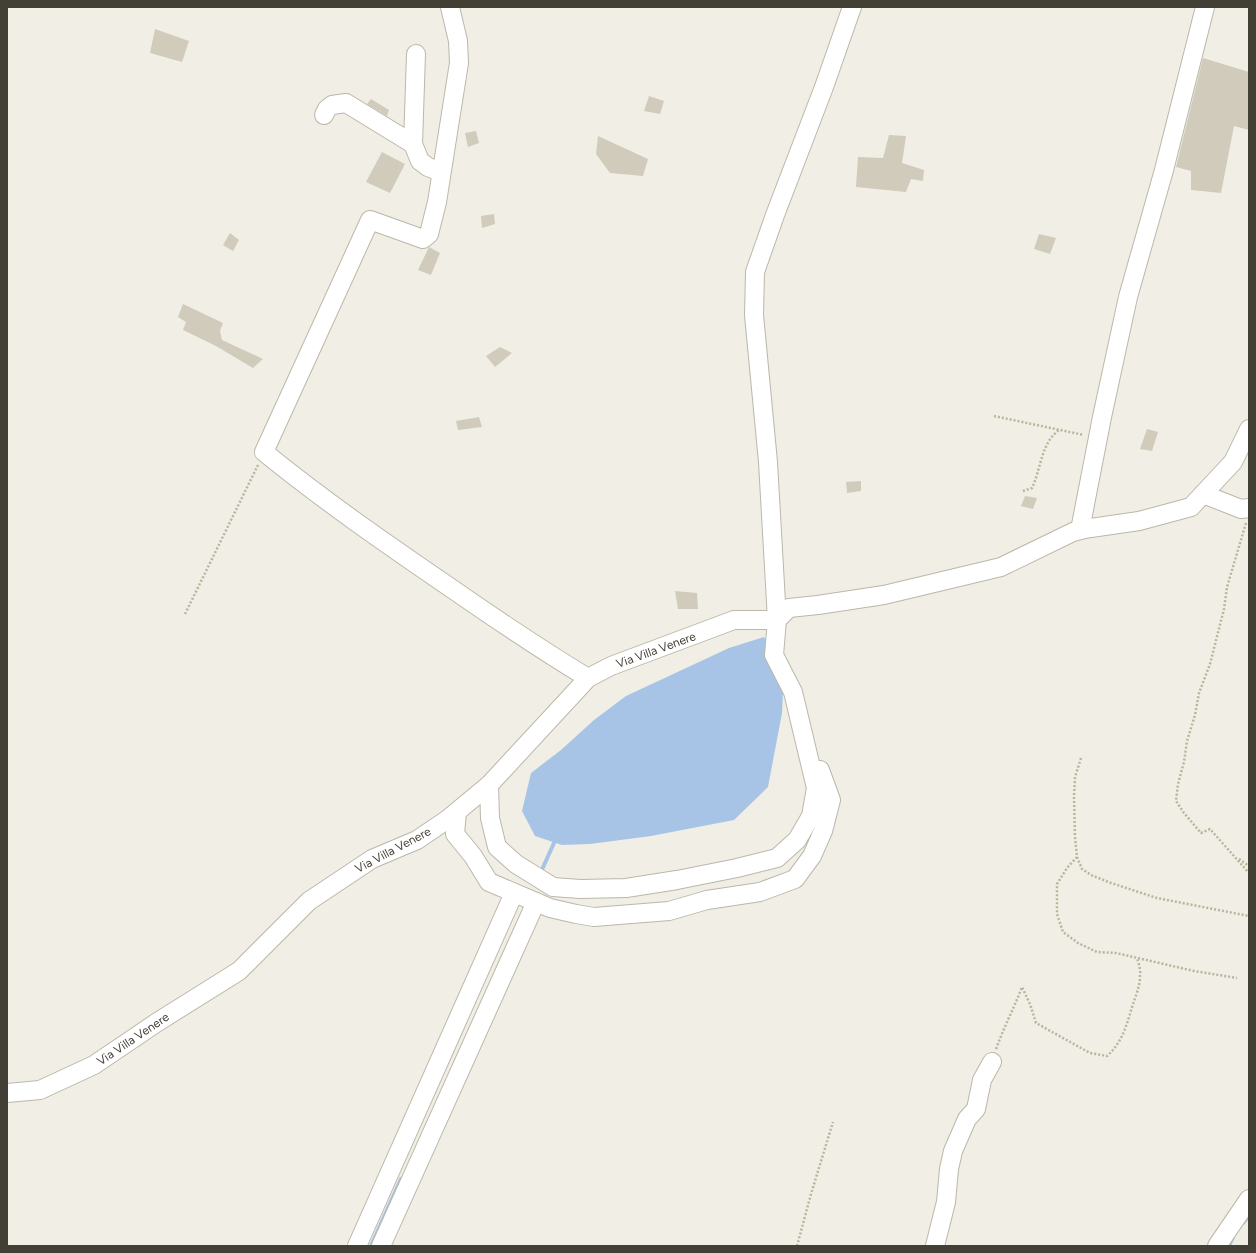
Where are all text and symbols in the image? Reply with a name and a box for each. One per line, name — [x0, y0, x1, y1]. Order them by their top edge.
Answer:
street label: Via Villa Venere — [614, 629, 698, 671]
street label: Via Villa Venere — [353, 824, 434, 876]
street label: Via Villa Venere — [94, 1009, 172, 1068]

